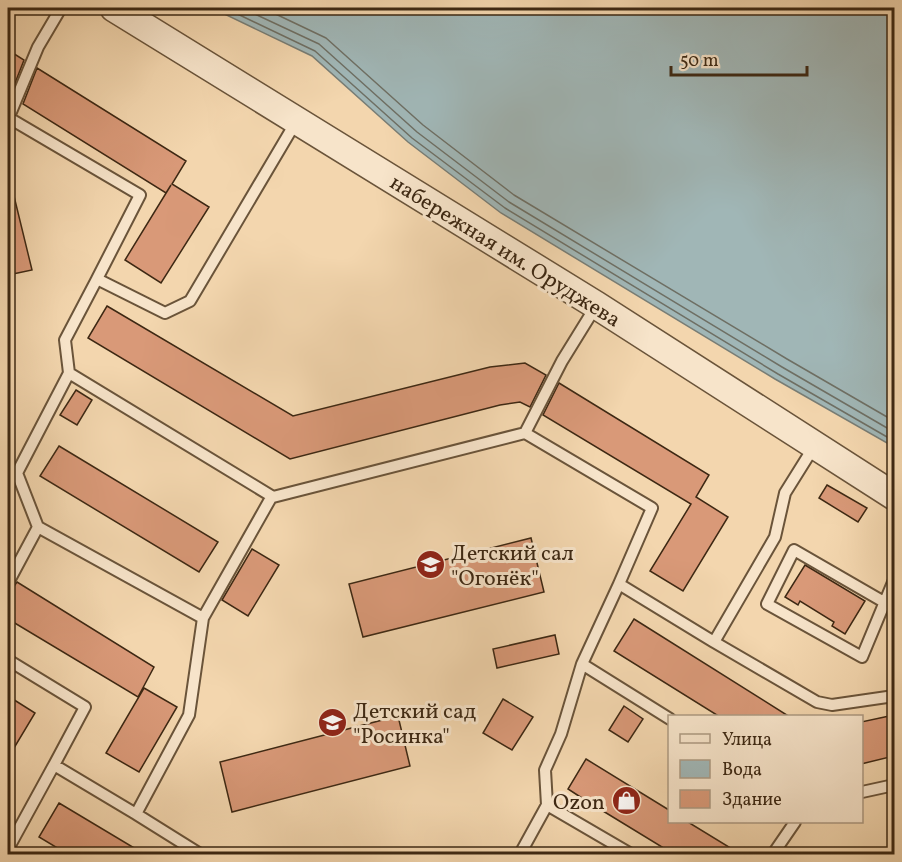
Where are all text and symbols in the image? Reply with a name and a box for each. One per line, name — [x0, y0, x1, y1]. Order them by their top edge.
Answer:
scale bar — [671, 39, 808, 77]
text: 50 m — [680, 49, 719, 74]
street label: набережная им. Оруджева — [383, 168, 626, 336]
place label: Детский сал "Огонёк" — [451, 539, 574, 595]
school or university icon: Детский сал "Огонёк" — [414, 549, 446, 581]
place label: Детский сад "Росинка" — [353, 697, 477, 753]
school or university icon: Детский сад "Росинка" — [316, 707, 348, 739]
legend — [668, 715, 863, 823]
text: Улица — [722, 728, 772, 753]
text: Вода — [722, 758, 762, 783]
shop icon: Ozon — [610, 785, 642, 817]
place label: Ozon — [553, 788, 605, 819]
text: Здание — [722, 788, 782, 813]

